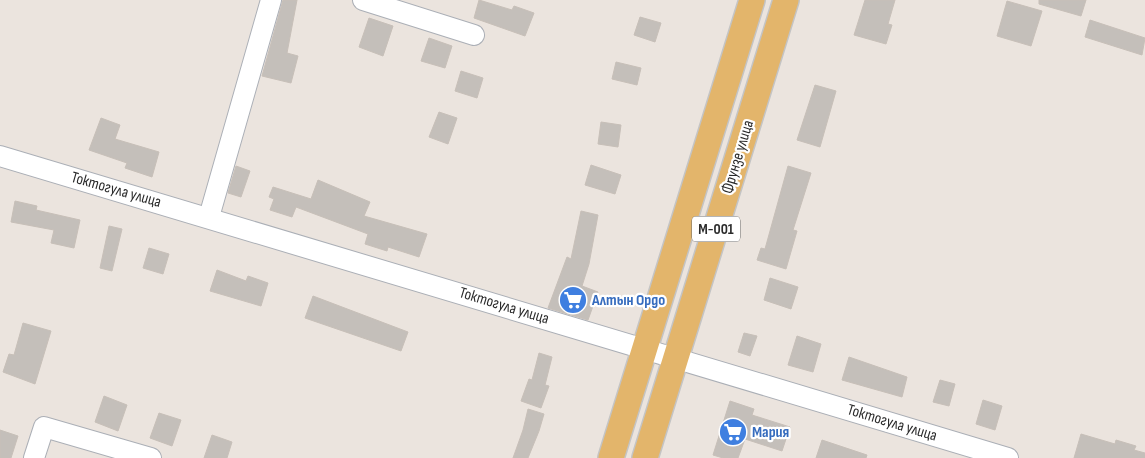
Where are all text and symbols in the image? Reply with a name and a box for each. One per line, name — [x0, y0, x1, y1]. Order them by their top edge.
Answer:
street label: Фрунзе улица — [718, 118, 758, 196]
street label: Токтогула улица — [69, 168, 163, 212]
road number: M-001 — [692, 216, 740, 242]
street label: Токтогула улица — [457, 283, 551, 329]
supermarket icon: Алтын Ордо — [558, 285, 588, 315]
place label: Алтын Ордо — [591, 291, 665, 310]
street label: Токтогула улица — [845, 400, 939, 446]
supermarket icon: Мария — [718, 417, 748, 447]
place label: Мария — [752, 423, 789, 442]

